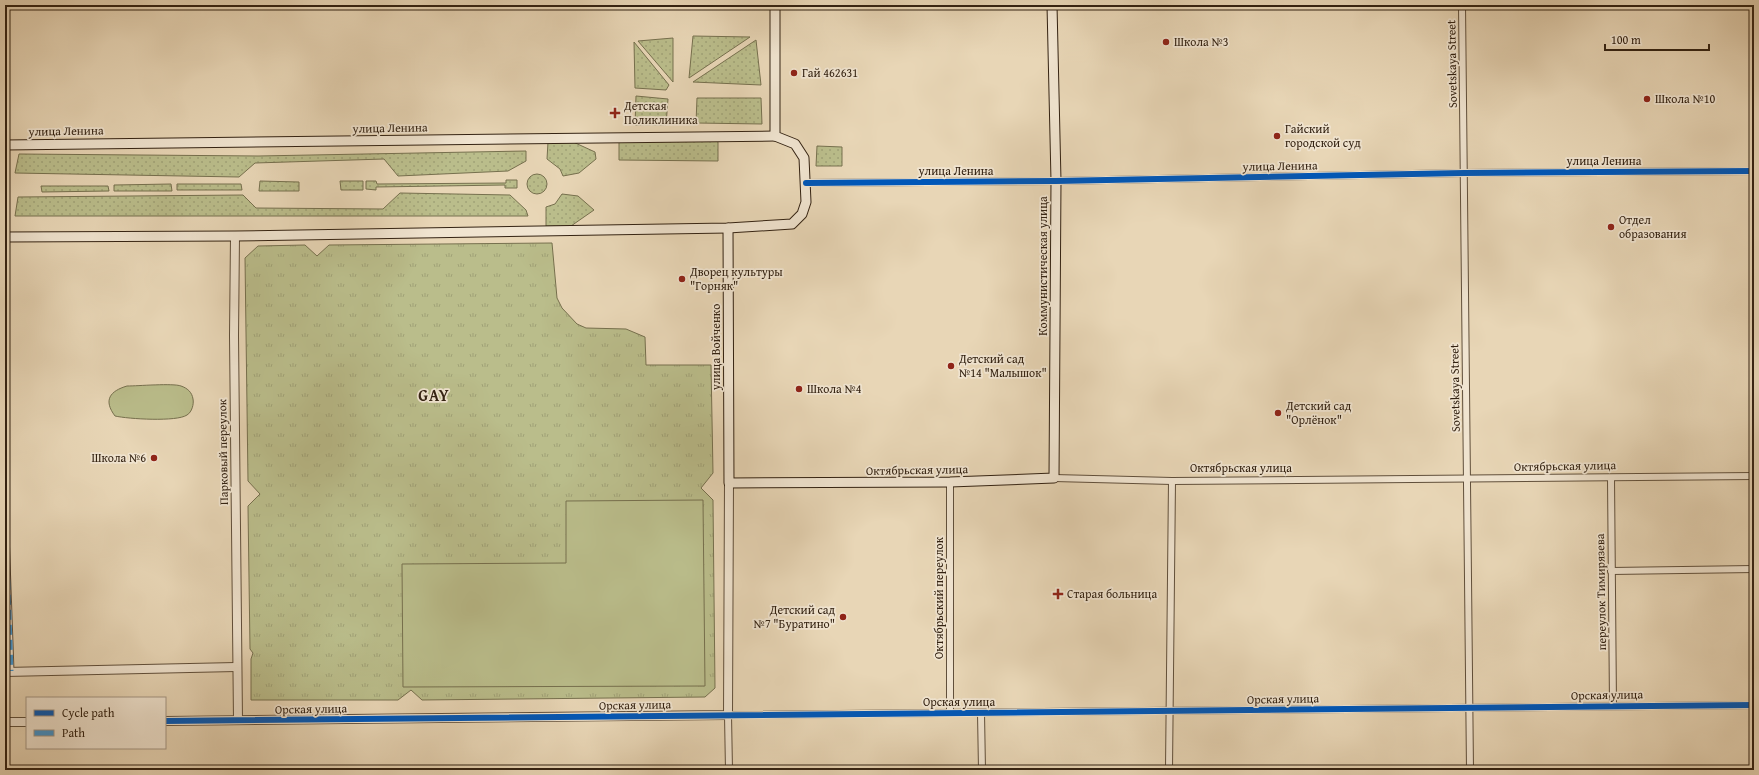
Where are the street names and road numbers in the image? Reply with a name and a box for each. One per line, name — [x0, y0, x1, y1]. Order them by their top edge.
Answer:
street label: Sovetskaya Street — [1442, 19, 1461, 108]
street label: улица Ленина — [351, 118, 428, 137]
street label: улица Ленина — [27, 121, 104, 140]
street label: улица Ленина — [1565, 152, 1642, 169]
street label: улица Ленина — [1241, 156, 1318, 175]
street label: улица Ленина — [917, 162, 994, 179]
street label: Коммунистическая улица — [1034, 196, 1051, 336]
street label: улица Войченко — [707, 304, 724, 391]
street label: Sovetskaya Street — [1445, 343, 1464, 432]
street label: Парковый переулок — [213, 398, 232, 505]
street label: Октябрьская улица — [1514, 456, 1616, 475]
street label: Октябрьская улица — [1190, 459, 1292, 476]
street label: Октябрьская улица — [866, 460, 968, 479]
street label: переулок Тимирязева — [1591, 533, 1610, 651]
street label: Октябрьский переулок — [930, 536, 947, 659]
street label: Орская улица — [1571, 685, 1644, 704]
street label: Орская улица — [1247, 689, 1320, 708]
street label: Орская улица — [923, 693, 995, 710]
street label: Орская улица — [599, 695, 672, 714]
street label: Орская улица — [275, 699, 348, 718]

